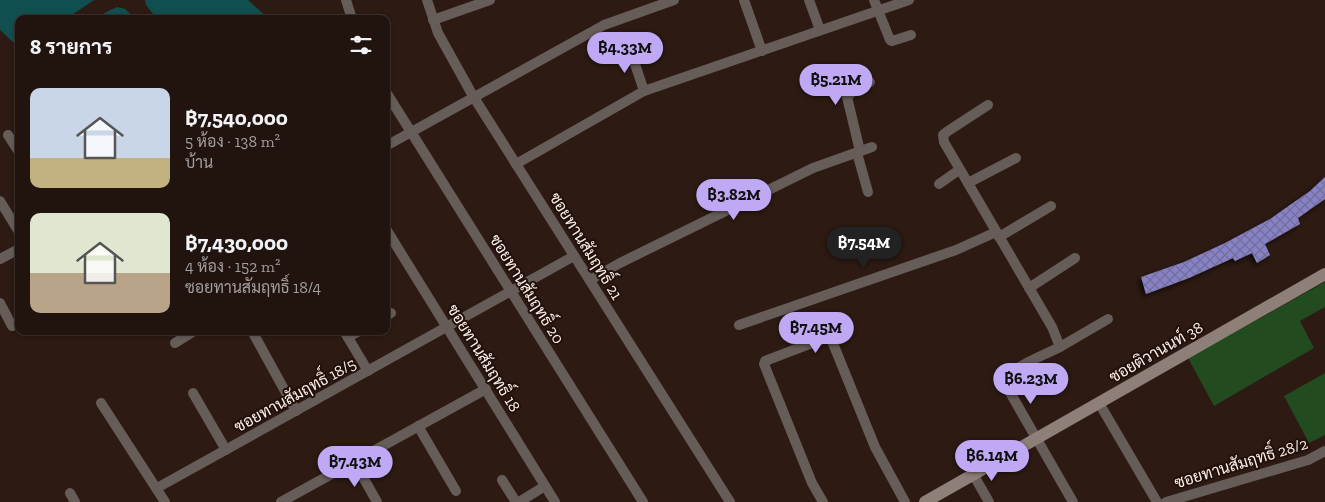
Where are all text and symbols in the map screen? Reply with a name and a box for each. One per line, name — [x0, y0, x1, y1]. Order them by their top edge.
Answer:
icon: filters — [347, 31, 375, 59]
pin: ฿4.33M — [584, 32, 666, 74]
text: 8 รายการ — [30, 34, 112, 59]
text: ฿4.33M — [598, 38, 652, 57]
pin: ฿5.21M — [795, 64, 877, 106]
text: ฿5.21M — [810, 70, 862, 89]
text: ฿7,540,000 — [185, 105, 288, 130]
icon: home — [70, 108, 130, 168]
text: 5 ห้อง · 138 m² — [185, 132, 280, 151]
text: บ้าน — [185, 153, 213, 172]
pin: ฿3.82M — [693, 178, 775, 221]
text: ฿3.82M — [707, 185, 761, 204]
street label: ซอยทานสัมฤทธิ์ 21 — [545, 186, 631, 303]
pin: ฿7.54M — [823, 226, 905, 269]
street label: ซอยทานสัมฤทธิ์ 20 — [486, 228, 573, 347]
text: ฿7,430,000 — [185, 230, 288, 255]
icon: home — [70, 233, 130, 293]
text: ฿7.54M — [838, 233, 890, 252]
text: 4 ห้อง · 152 m² — [185, 257, 280, 276]
text: ซอยทานสัมฤทธิ์ 18/4 — [185, 278, 321, 297]
street label: ซอยทานสัมฤทธิ์ 18 — [443, 298, 529, 415]
pin: ฿7.45M — [775, 312, 857, 354]
street label: ซอยติวานนท์ 38 — [1104, 315, 1206, 386]
text: ฿7.45M — [790, 318, 842, 337]
street label: ซอยทานสัมฤทธิ์ 18/5 — [228, 349, 359, 436]
pin: ฿6.23M — [990, 362, 1072, 405]
text: ฿6.23M — [1004, 369, 1058, 388]
street label: ซอยทานสัมฤทธิ์ 28/2 — [1170, 429, 1310, 492]
pin: ฿6.14M — [951, 440, 1033, 482]
pin: ฿7.43M — [314, 446, 396, 488]
text: ฿6.14M — [966, 446, 1018, 465]
text: ฿7.43M — [329, 452, 381, 471]

